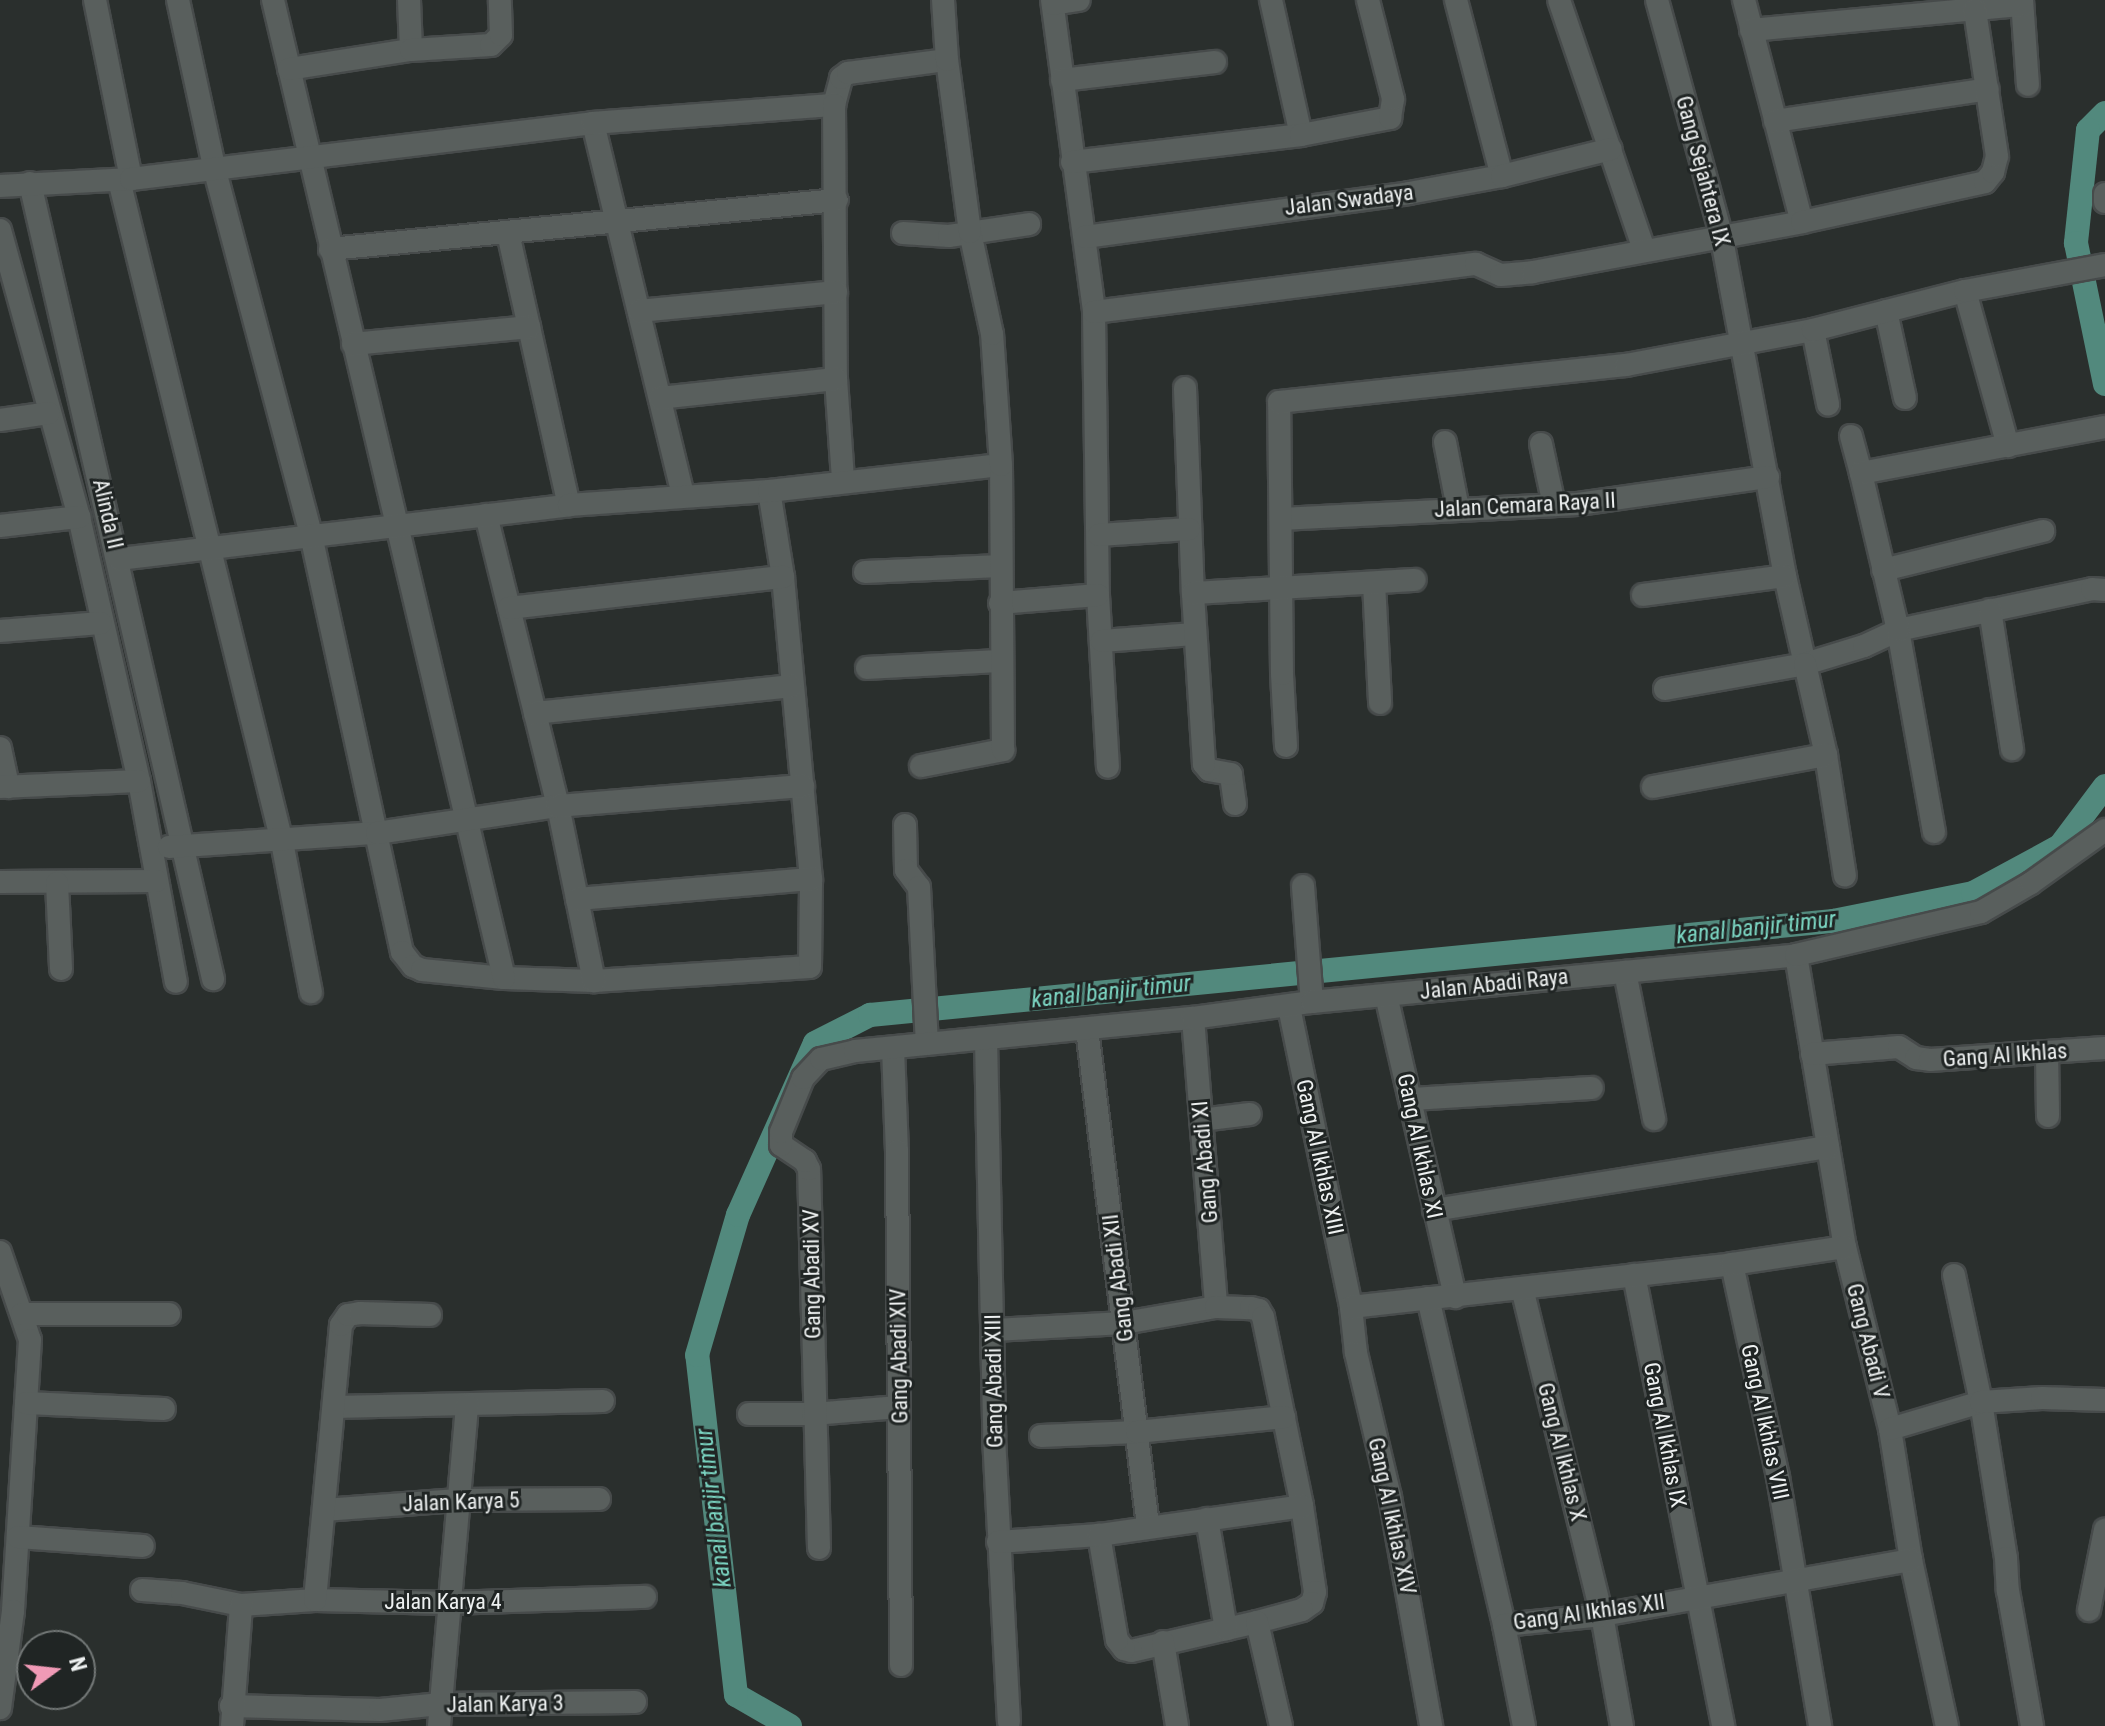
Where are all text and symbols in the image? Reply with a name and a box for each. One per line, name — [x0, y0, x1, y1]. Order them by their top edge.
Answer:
street label: Gang Sejahtera IX — [1670, 93, 1736, 249]
street label: Jalan Swadaya — [1283, 179, 1415, 221]
street label: Alinda II — [87, 476, 129, 552]
street label: Jalan Cemara Raya II — [1434, 487, 1616, 523]
water label: kanal banjir timur — [1675, 905, 1837, 951]
street label: Jalan Abadi Raya — [1418, 963, 1570, 1005]
water label: kanal banjir timur — [1030, 969, 1192, 1015]
street label: Gang Al Ikhlas — [1942, 1037, 2068, 1073]
street label: Gang Al Ikhlas XI — [1392, 1071, 1448, 1221]
street label: Gang Al Ikhlas XIII — [1291, 1077, 1349, 1237]
street label: Gang Abadi XI — [1186, 1100, 1224, 1224]
street label: Gang Abadi XV — [798, 1209, 826, 1339]
street label: Gang Abadi XII — [1097, 1213, 1139, 1343]
street label: Gang Abadi V — [1841, 1281, 1895, 1401]
street label: Gang Abadi XIV — [885, 1288, 913, 1424]
street label: Gang Abadi XIII — [980, 1314, 1008, 1448]
street label: Gang Al Ikhlas VIII — [1736, 1342, 1794, 1502]
street label: Gang Al Ikhlas IX — [1638, 1360, 1692, 1510]
street label: Gang Al Ikhlas X — [1532, 1380, 1592, 1524]
water label: kanal banjir timur — [690, 1427, 738, 1589]
street label: Gang Al Ikhlas XIV — [1363, 1435, 1421, 1597]
street label: Jalan Karya 5 — [402, 1487, 520, 1517]
street label: Gang Al Ikhlas XII — [1512, 1588, 1666, 1636]
street label: Jalan Karya 4 — [384, 1589, 502, 1615]
north arrow — [16, 1630, 96, 1710]
text: N — [64, 1654, 92, 1674]
street label: Jalan Karya 3 — [446, 1690, 564, 1718]

